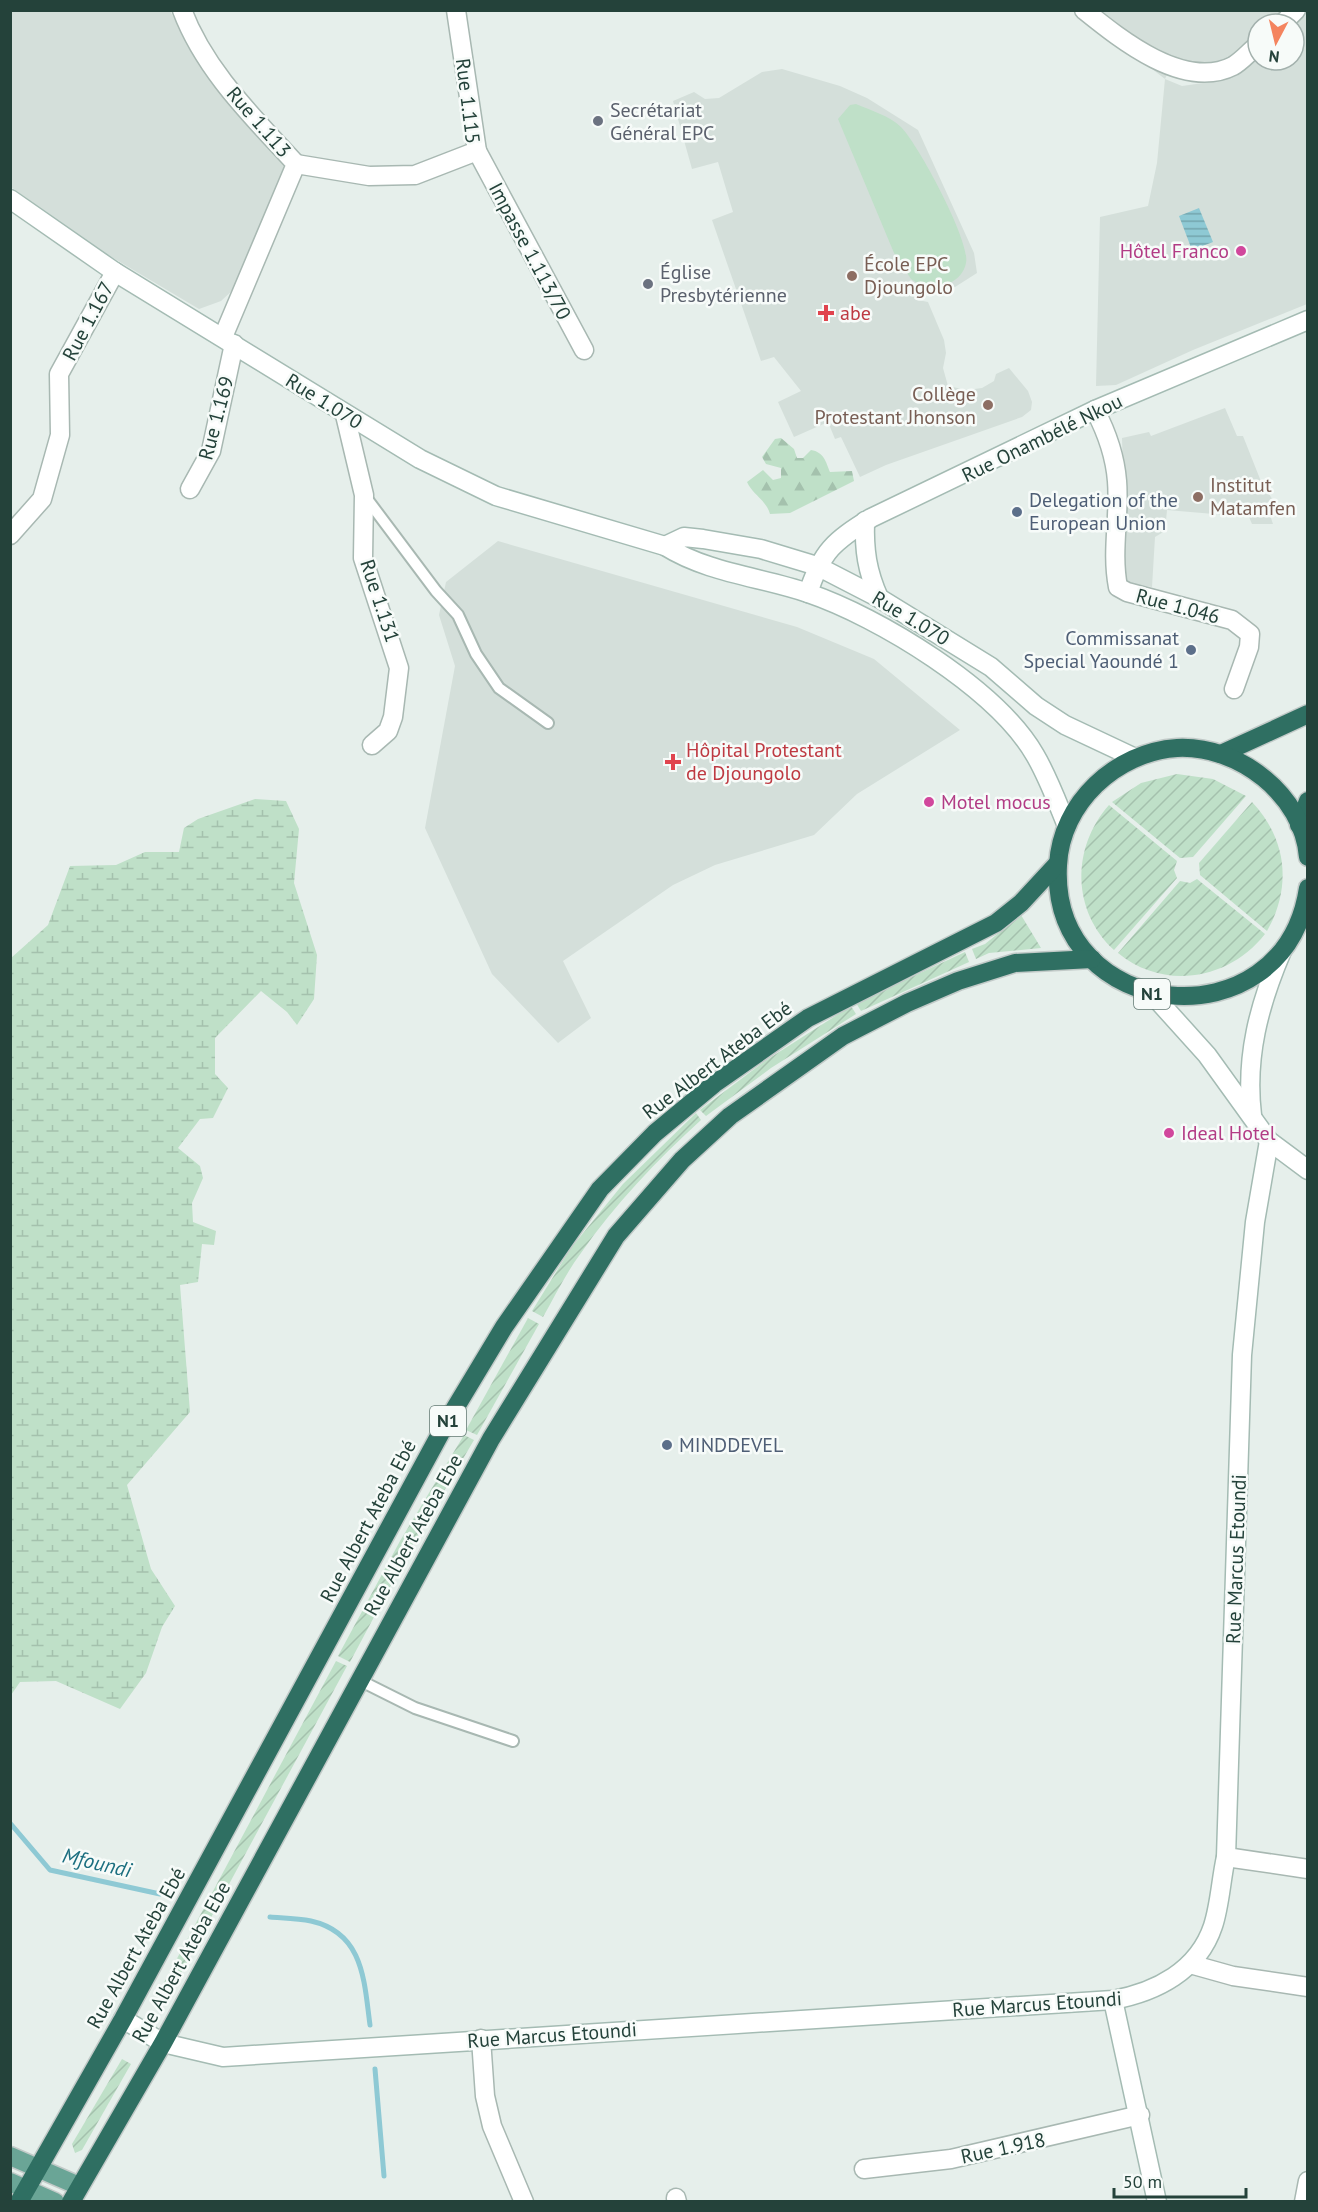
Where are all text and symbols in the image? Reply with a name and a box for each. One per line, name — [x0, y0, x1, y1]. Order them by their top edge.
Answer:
north arrow — [1246, 12, 1306, 72]
text: N — [1268, 46, 1281, 67]
street label: Rue 1.115 — [450, 57, 486, 145]
street label: Rue 1.113 — [221, 81, 297, 163]
place label: Secrétariat Général EPC — [610, 97, 714, 146]
marker: Secrétariat Général EPC — [591, 114, 605, 128]
street label: Impasse 1.113/70 — [483, 178, 577, 324]
place label: Hôtel Franco — [1120, 238, 1229, 264]
marker: Hôtel Franco — [1234, 244, 1248, 258]
place label: École EPC Djoungolo — [864, 251, 953, 300]
place label: Église Presbytérienne — [660, 259, 787, 308]
marker: École EPC Djoungolo — [845, 269, 859, 283]
street label: Rue 1.167 — [56, 277, 120, 365]
marker: Église Presbytérienne — [641, 277, 655, 291]
place label: abe — [840, 300, 871, 326]
marker: abe — [817, 304, 835, 322]
street label: Rue 1.070 — [281, 367, 367, 435]
street label: Rue 1.169 — [192, 373, 240, 463]
place label: Collège Protestant Jhonson — [815, 381, 976, 430]
street label: Rue Onambélé Nkou — [957, 388, 1127, 488]
marker: Collège Protestant Jhonson — [981, 398, 995, 412]
place label: Institut Matamfen — [1210, 472, 1296, 521]
place label: Delegation of the European Union — [1029, 487, 1178, 536]
marker: Institut Matamfen — [1191, 490, 1205, 504]
marker: Delegation of the European Union — [1010, 505, 1024, 519]
street label: Rue 1.131 — [354, 556, 406, 646]
street label: Rue 1.046 — [1133, 582, 1223, 630]
street label: Rue 1.070 — [867, 585, 955, 651]
place label: Commissanat Special Yaoundé 1 — [1024, 625, 1179, 674]
marker: Commissanat Special Yaoundé 1 — [1184, 643, 1198, 657]
place label: Hôpital Protestant de Djoungolo — [686, 737, 842, 786]
marker: Hôpital Protestant de Djoungolo — [664, 753, 682, 771]
place label: Motel mocus — [941, 789, 1051, 815]
marker: Motel mocus — [922, 795, 936, 809]
road number: N1 — [1134, 979, 1170, 1009]
street label: Rue Albert Ateba Ebé — [637, 995, 797, 1125]
place label: Ideal Hotel — [1181, 1120, 1276, 1146]
marker: Ideal Hotel — [1162, 1126, 1176, 1140]
road number: N1 — [430, 1406, 466, 1436]
place label: MINDDEVEL — [679, 1432, 783, 1458]
street label: Rue Albert Ateba Ebé — [314, 1435, 422, 1607]
marker: MINDDEVEL — [660, 1438, 674, 1452]
street label: Rue Albert Ateba Ebe — [358, 1450, 468, 1620]
street label: Rue Marcus Etoundi — [1220, 1474, 1252, 1644]
water label: Mfoundi — [60, 1841, 135, 1884]
street label: Rue Albert Ateba Ebé — [81, 1863, 191, 2033]
street label: Rue Albert Ateba Ebe — [126, 1877, 236, 2047]
street label: Rue Marcus Etoundi — [951, 1985, 1123, 2023]
street label: Rue Marcus Etoundi — [466, 2016, 638, 2054]
street label: Rue 1.918 — [958, 2126, 1048, 2170]
scale bar — [1114, 2161, 1246, 2199]
text: 50 m — [1123, 2170, 1162, 2193]

